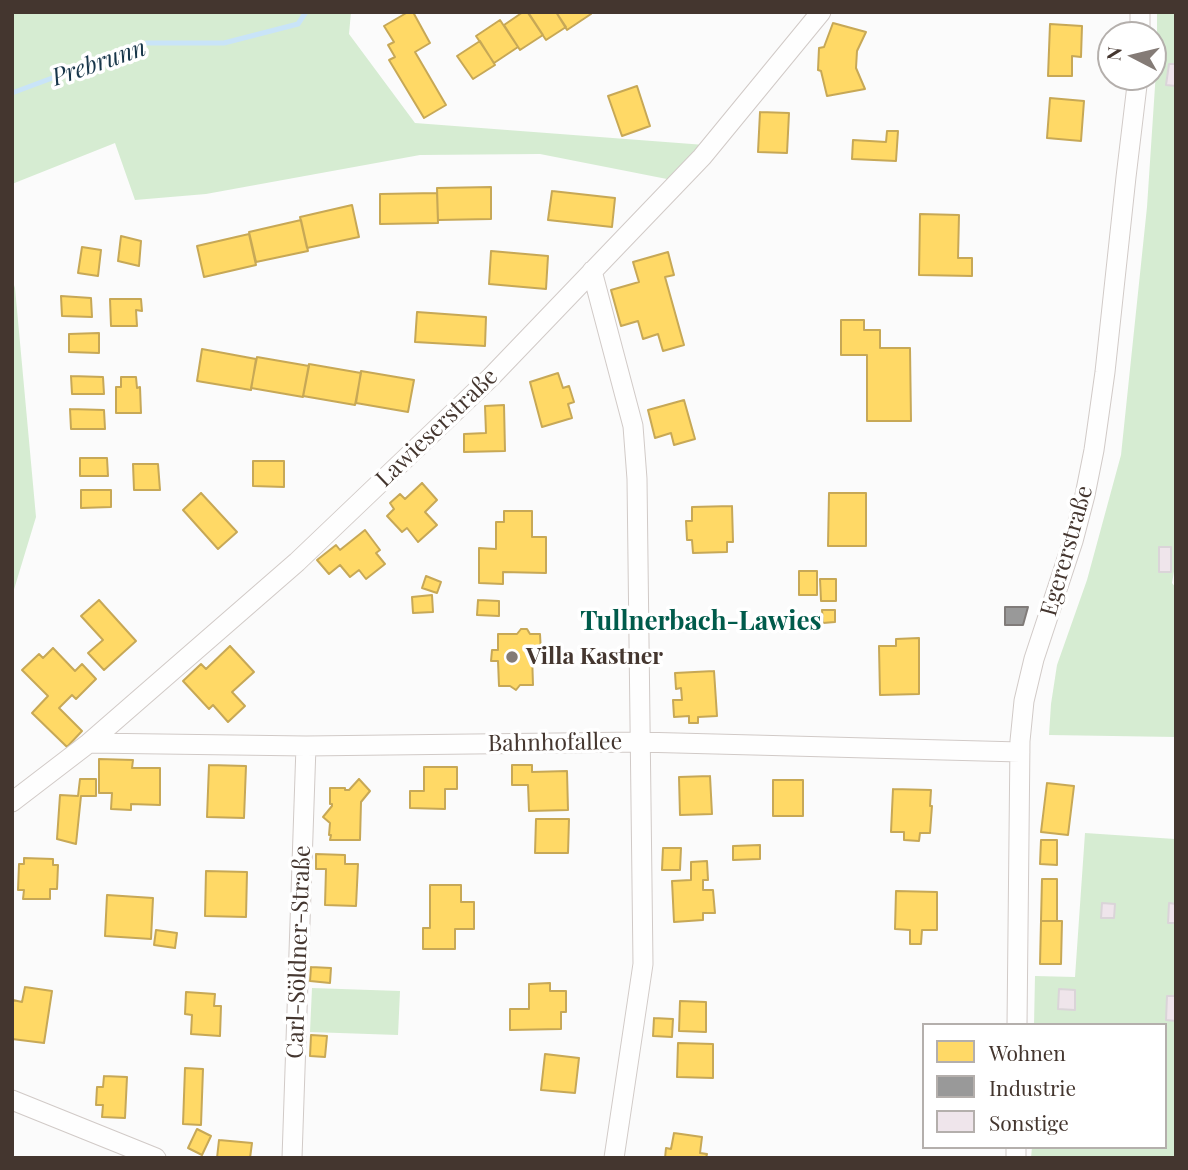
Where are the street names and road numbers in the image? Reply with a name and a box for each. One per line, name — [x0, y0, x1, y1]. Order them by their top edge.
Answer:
street label: Lawieserstraße — [370, 363, 504, 493]
street label: Egererstraße — [1035, 483, 1099, 619]
street label: Bahnhofallee — [488, 728, 622, 758]
street label: Carl-Söldner-Straße — [281, 845, 317, 1059]

